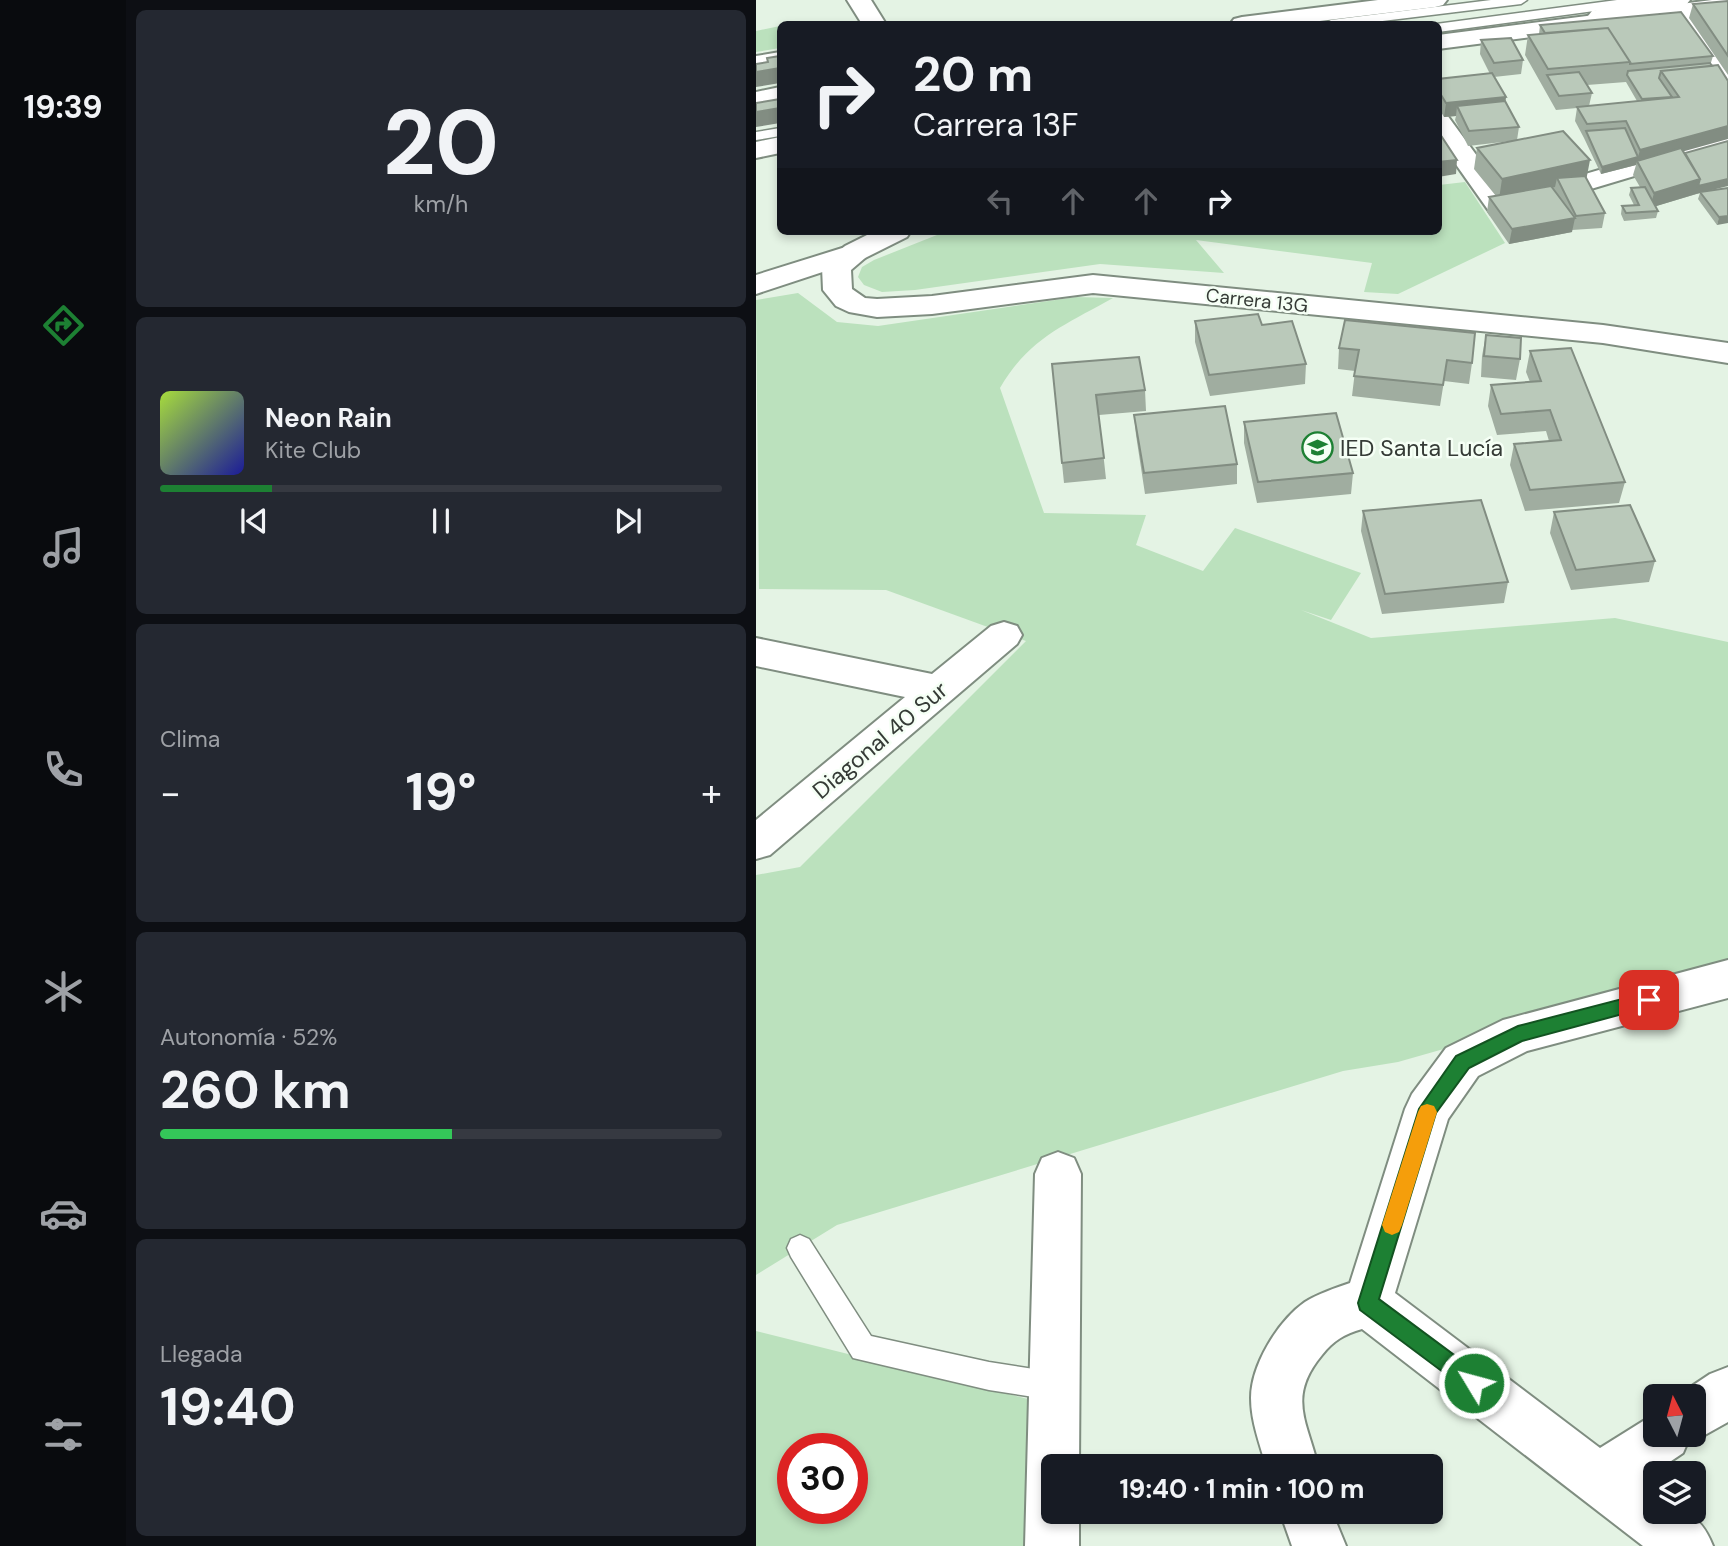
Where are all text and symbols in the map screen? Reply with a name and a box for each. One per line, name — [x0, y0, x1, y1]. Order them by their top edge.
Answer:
text: 20 m — [913, 42, 1033, 106]
icon: right — [798, 49, 889, 140]
text: 20 — [383, 84, 499, 202]
text: 19:39 — [24, 86, 102, 128]
text: Carrera 13F — [913, 104, 1078, 146]
icon: left — [981, 182, 1019, 220]
icon: ahead — [1054, 182, 1092, 220]
icon: ahead — [1127, 182, 1165, 220]
icon: right — [1200, 182, 1238, 220]
text: km/h — [414, 189, 468, 219]
street label: Carrera 13G — [1205, 283, 1309, 318]
icon: directions — [39, 301, 88, 350]
text: Neon Rain — [265, 401, 392, 435]
school or university icon: IED Santa Lucía — [1300, 431, 1334, 465]
place label: IED Santa Lucía — [1340, 433, 1503, 463]
text: Kite Club — [265, 435, 361, 465]
icon: previous — [235, 502, 273, 540]
icon: pause — [422, 502, 460, 540]
icon: next — [609, 502, 647, 540]
icon: music — [39, 523, 88, 572]
street label: Diagonal 40 Sur — [806, 675, 954, 805]
text: Clima — [160, 724, 220, 754]
icon: phone — [39, 745, 88, 794]
text: 19° — [406, 758, 476, 826]
text: − — [160, 768, 181, 818]
text: + — [701, 768, 722, 818]
icon: climate — [39, 967, 88, 1016]
pin — [1619, 970, 1679, 1030]
icon: arrive — [1630, 981, 1668, 1019]
text: Autonomía · 52% — [160, 1022, 337, 1052]
text: 260 km — [160, 1056, 351, 1124]
icon: car — [39, 1189, 88, 1238]
text: Llegada — [160, 1339, 243, 1369]
position arrow — [1437, 1346, 1511, 1420]
text: 19:40 — [160, 1373, 296, 1441]
north arrow — [1643, 1384, 1706, 1447]
map controls — [1643, 1384, 1706, 1524]
icon: filters — [39, 1410, 88, 1459]
speed limit sign: 30 — [777, 1433, 868, 1524]
button: layers — [1643, 1461, 1706, 1524]
text: 19:40 · 1 min · 100 m — [1119, 1472, 1365, 1506]

